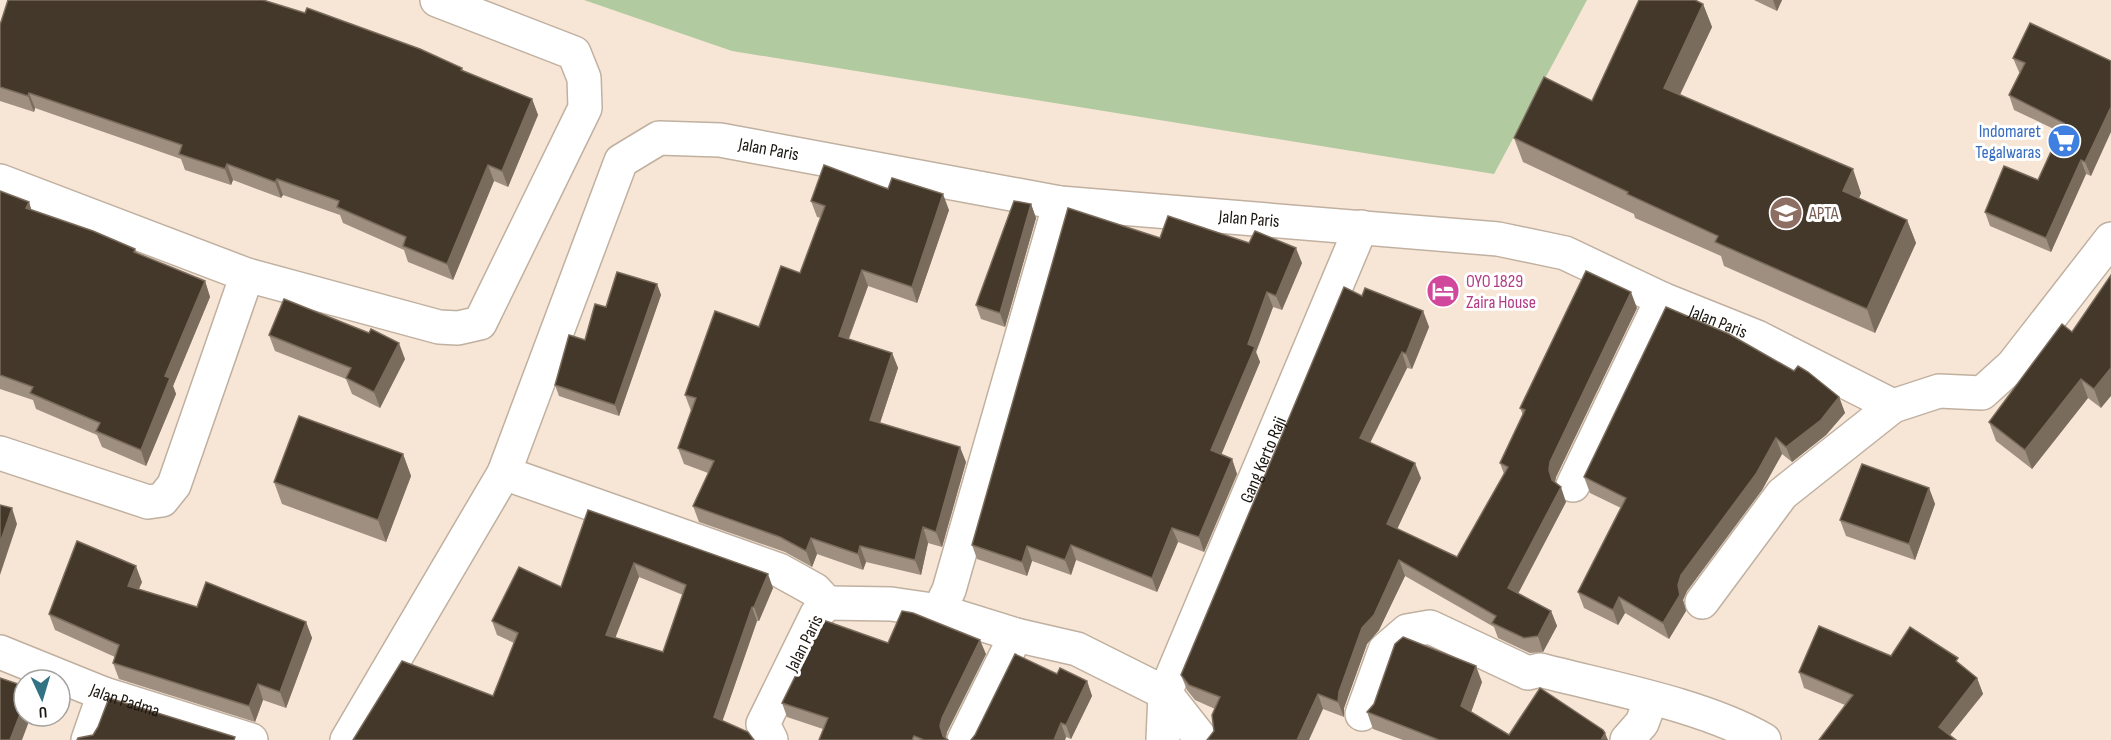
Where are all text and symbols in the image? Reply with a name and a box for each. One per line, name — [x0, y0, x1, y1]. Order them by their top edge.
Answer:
place label: Indomaret Tegalwaras — [1975, 121, 2042, 163]
supermarket icon: Indomaret Tegalwaras — [2046, 123, 2082, 159]
street label: Jalan Paris — [736, 133, 800, 165]
school or university icon: APTA — [1768, 195, 1804, 231]
place label: APTA — [1808, 203, 1839, 224]
street label: Jalan Paris — [1217, 206, 1280, 232]
place label: OYO 1829 Zaira House — [1466, 271, 1536, 313]
hotel icon: OYO 1829 Zaira House — [1425, 273, 1461, 309]
street label: Jalan Paris — [1685, 301, 1750, 343]
street label: Gang Kerto Raji — [1236, 414, 1291, 506]
street label: Jalan Paris — [781, 611, 828, 676]
north arrow — [12, 668, 72, 728]
street label: Jalan Padma — [86, 679, 162, 722]
text: U — [38, 702, 48, 721]

